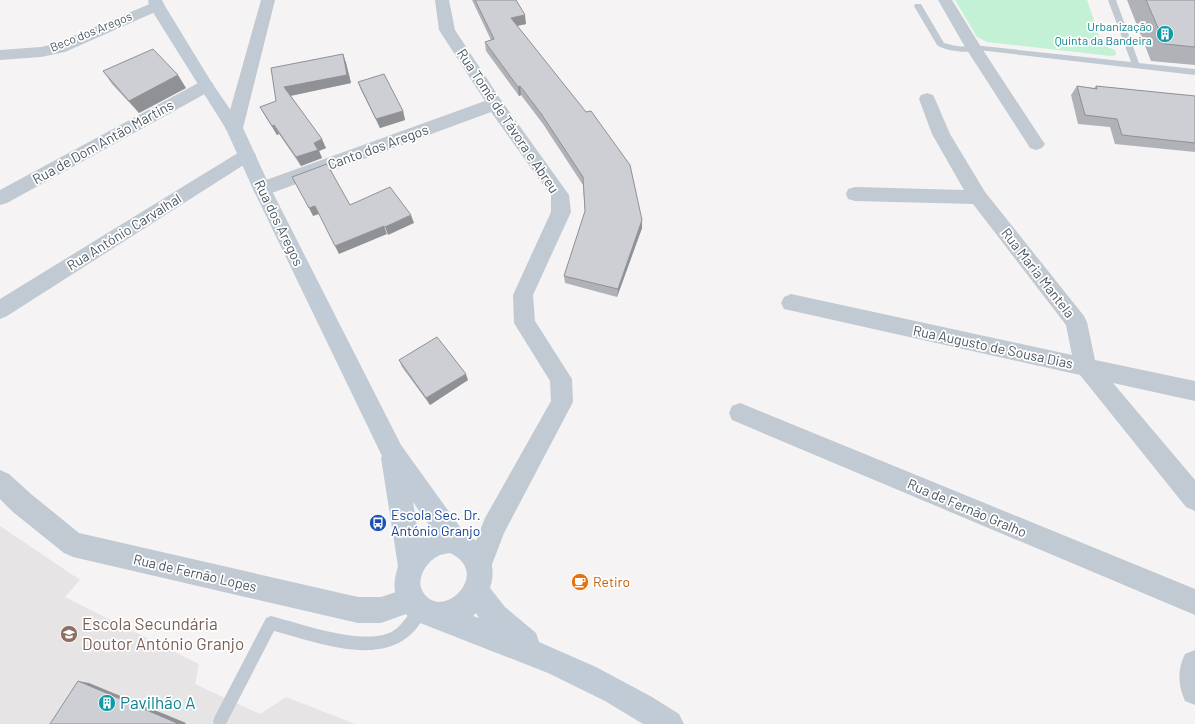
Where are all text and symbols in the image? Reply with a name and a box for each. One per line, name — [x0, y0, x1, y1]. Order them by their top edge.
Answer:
street label: Beco dos Aregos — [48, 8, 134, 54]
place label: Urbanização Quinta da Bandeira — [1055, 19, 1152, 47]
building icon: Urbanização Quinta da Bandeira — [1155, 24, 1175, 44]
street label: Rua Tomé de Távora e Abreu — [454, 45, 563, 196]
street label: Rua de Dom Antão Martins — [29, 96, 176, 187]
street label: Canto dos Aregos — [325, 120, 431, 173]
street label: Rua dos Aregos — [251, 177, 308, 269]
street label: Rua António Carvalhal — [63, 189, 184, 274]
street label: Rua Maria Mantela — [998, 224, 1079, 321]
street label: Rua Augusto de Sousa Dias — [912, 321, 1075, 372]
street label: Rua de Fernão Gralho — [905, 475, 1029, 540]
place label: Escola Sec. Dr. António Granjo — [391, 506, 481, 539]
bus stop icon: Escola Sec. Dr. António Granjo — [368, 513, 388, 533]
street label: Rua de Fernão Lopes — [132, 550, 259, 595]
cafe icon: Retiro — [570, 572, 590, 592]
place label: Retiro — [593, 573, 630, 590]
place label: Escola Secundária Doutor António Granjo — [82, 613, 244, 653]
school or university icon: Escola Secundária Doutor António Granjo — [59, 624, 79, 644]
place label: Pavilhão A — [120, 692, 196, 712]
building icon: Pavilhão A — [97, 693, 117, 713]

